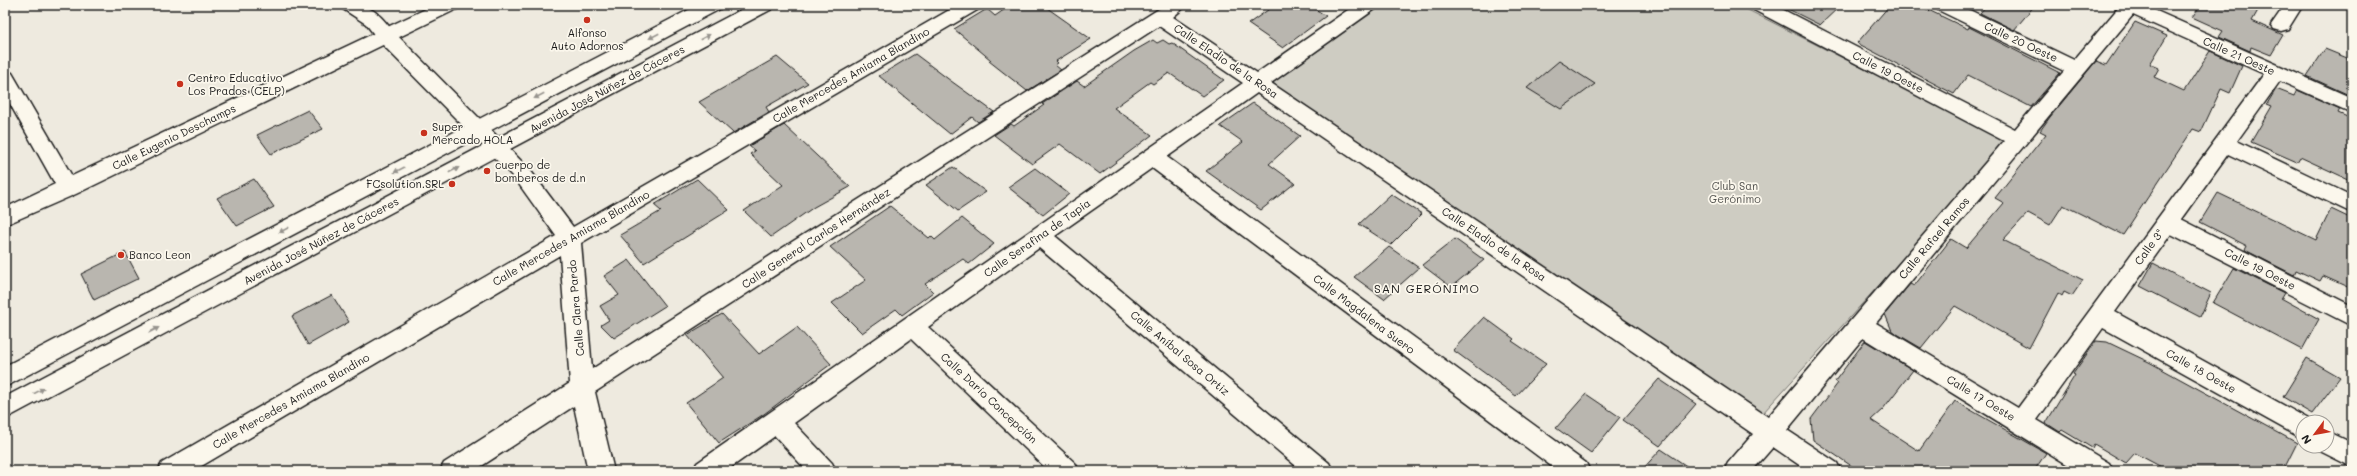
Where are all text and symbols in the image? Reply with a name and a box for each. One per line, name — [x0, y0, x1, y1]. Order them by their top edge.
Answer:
marker: Alfonso Auto Adornos — [582, 15, 592, 25]
street label: Calle 20 Oeste — [1982, 18, 2061, 65]
street label: Calle Eladio de la Rosa — [1171, 20, 1282, 101]
street label: Calle Mercedes Amiama Blandino — [770, 23, 932, 126]
place label: Alfonso Auto Adornos — [550, 25, 624, 53]
one-way arrow — [648, 33, 660, 39]
one-way arrow — [699, 33, 711, 40]
street label: Calle 21 Oeste — [2201, 33, 2278, 78]
street label: Avenida José Núñez de Cáceres — [527, 41, 687, 136]
street label: Calle 19 Oeste — [1850, 47, 1927, 96]
place label: Centro Educativo Los Prados (CELP) — [188, 70, 285, 98]
marker: Centro Educativo Los Prados (CELP) — [175, 79, 185, 89]
one-way arrow — [533, 93, 545, 100]
street label: Calle Eugenio Deschamps — [110, 100, 238, 173]
place label: Super Mercado HOLA — [432, 119, 513, 147]
marker: Super Mercado HOLA — [419, 128, 429, 138]
place label: cuerpo de bomberos de d.n — [495, 157, 586, 185]
marker: cuerpo de bomberos de d.n — [482, 166, 492, 176]
one-way arrow — [393, 167, 405, 173]
one-way arrow — [449, 167, 460, 173]
place label: FCsolution.SRL — [366, 176, 444, 191]
park label: Club San Gerónimo — [1709, 178, 1761, 206]
marker: FCsolution.SRL — [447, 179, 457, 189]
street label: Calle General Carlos Hernández — [738, 184, 893, 291]
street label: Calle Mercedes Amiama Blandino — [490, 186, 652, 289]
street label: Avenida José Núñez de Cáceres — [241, 193, 401, 288]
street label: Calle Rafael Ramos — [1895, 193, 1973, 282]
street label: Calle Serafina de Tapia — [980, 195, 1093, 280]
street label: Calle Eladio de la Rosa — [1439, 203, 1550, 284]
street label: Calle 3ª — [2131, 226, 2167, 268]
one-way arrow — [278, 227, 290, 234]
street label: Calle 19 Oeste — [2222, 244, 2299, 293]
place label: Banco Leon — [129, 247, 191, 262]
marker: Banco Leon — [116, 250, 126, 260]
street label: Calle Clara Pardo — [564, 259, 587, 357]
street label: Calle Magdalena Suero — [1310, 270, 1418, 357]
district label: SAN GERÓNIMO — [1374, 280, 1480, 296]
street label: Calle Aníbal Sosa Ortiz — [1128, 307, 1233, 398]
one-way arrow — [148, 326, 160, 333]
street label: Calle 18 Oeste — [2163, 345, 2239, 396]
street label: Calle Mercedes Amiama Blandino — [210, 349, 372, 452]
street label: Calle Darío Concepción — [938, 349, 1041, 446]
street label: Calle 17 Oeste — [1944, 371, 2019, 424]
one-way arrow — [34, 388, 45, 394]
north arrow — [2295, 414, 2335, 454]
text: N — [2298, 432, 2315, 447]

